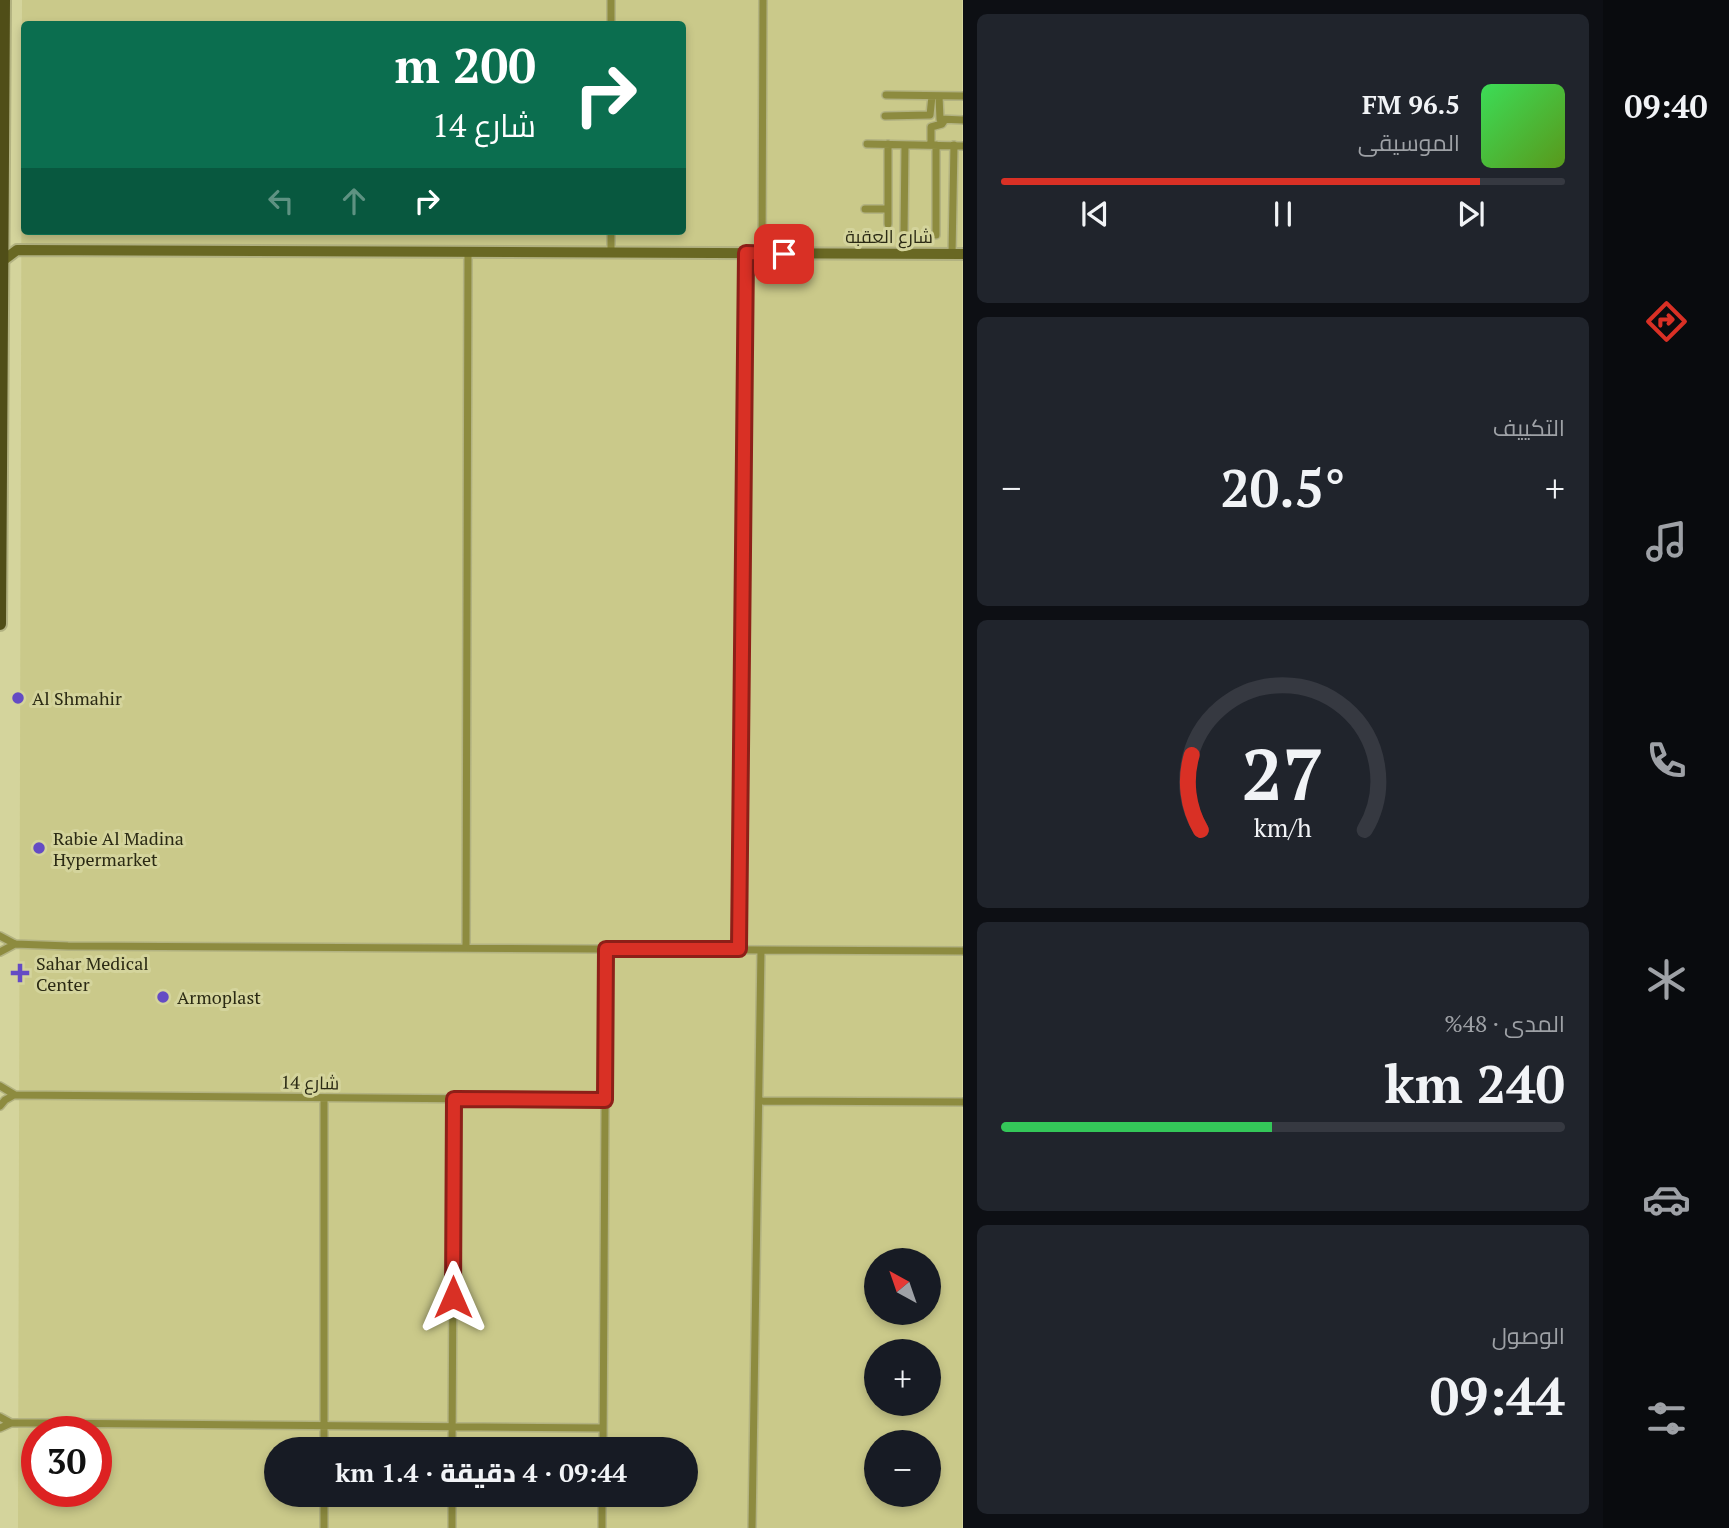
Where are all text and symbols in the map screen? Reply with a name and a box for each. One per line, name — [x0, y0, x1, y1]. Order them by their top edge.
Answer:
text: 200 m — [394, 32, 536, 97]
icon: right — [560, 49, 651, 140]
text: 09:40 — [1624, 85, 1708, 127]
text: 96.5 FM — [1362, 87, 1460, 121]
text: شارع 14 — [432, 104, 536, 146]
text: الموسيقى — [1358, 127, 1460, 158]
icon: left — [262, 182, 300, 220]
icon: ahead — [335, 182, 373, 220]
icon: right — [408, 182, 446, 220]
icon: previous — [1076, 195, 1114, 233]
icon: pause — [1264, 195, 1302, 233]
icon: next — [1452, 195, 1490, 233]
pin — [754, 224, 814, 284]
street label: شارع العقبة — [845, 224, 933, 249]
icon: arrive — [765, 235, 803, 273]
icon: directions — [1642, 297, 1691, 346]
text: التكييف — [1493, 412, 1565, 443]
text: 20.5° — [1220, 453, 1346, 522]
text: − — [1001, 463, 1021, 513]
text: + — [1545, 463, 1565, 513]
icon: music — [1642, 517, 1691, 566]
place label: Al Shmahir — [32, 686, 122, 710]
marker: Al Shmahir — [10, 690, 26, 706]
text: 27 — [1242, 724, 1324, 821]
icon: phone — [1642, 736, 1691, 785]
text: km/h — [1254, 811, 1312, 844]
place label: Rabie Al Madina Hypermarket — [53, 826, 184, 871]
marker: Rabie Al Madina Hypermarket — [31, 840, 47, 856]
place label: Sahar Medical Center — [36, 951, 149, 996]
icon: climate — [1642, 955, 1691, 1004]
marker: Sahar Medical Center — [10, 963, 30, 983]
place label: Armoplast — [177, 985, 261, 1009]
marker: Armoplast — [155, 989, 171, 1005]
text: المدى · 48% — [1444, 1008, 1565, 1039]
text: 240 km — [1384, 1049, 1565, 1118]
street label: شارع 14 — [281, 1069, 339, 1096]
icon: car — [1642, 1175, 1691, 1224]
north arrow — [864, 1248, 942, 1325]
map controls — [864, 1248, 941, 1507]
position arrow — [416, 1260, 490, 1334]
text: الوصول — [1492, 1320, 1565, 1351]
button: + — [864, 1339, 941, 1416]
text: 09:44 — [1430, 1361, 1565, 1430]
icon: filters — [1642, 1394, 1691, 1443]
speed limit sign: 30 — [21, 1416, 112, 1507]
button: − — [864, 1430, 941, 1507]
text: 09:44 · 4 دقيقة · 1.4 km — [335, 1455, 627, 1489]

